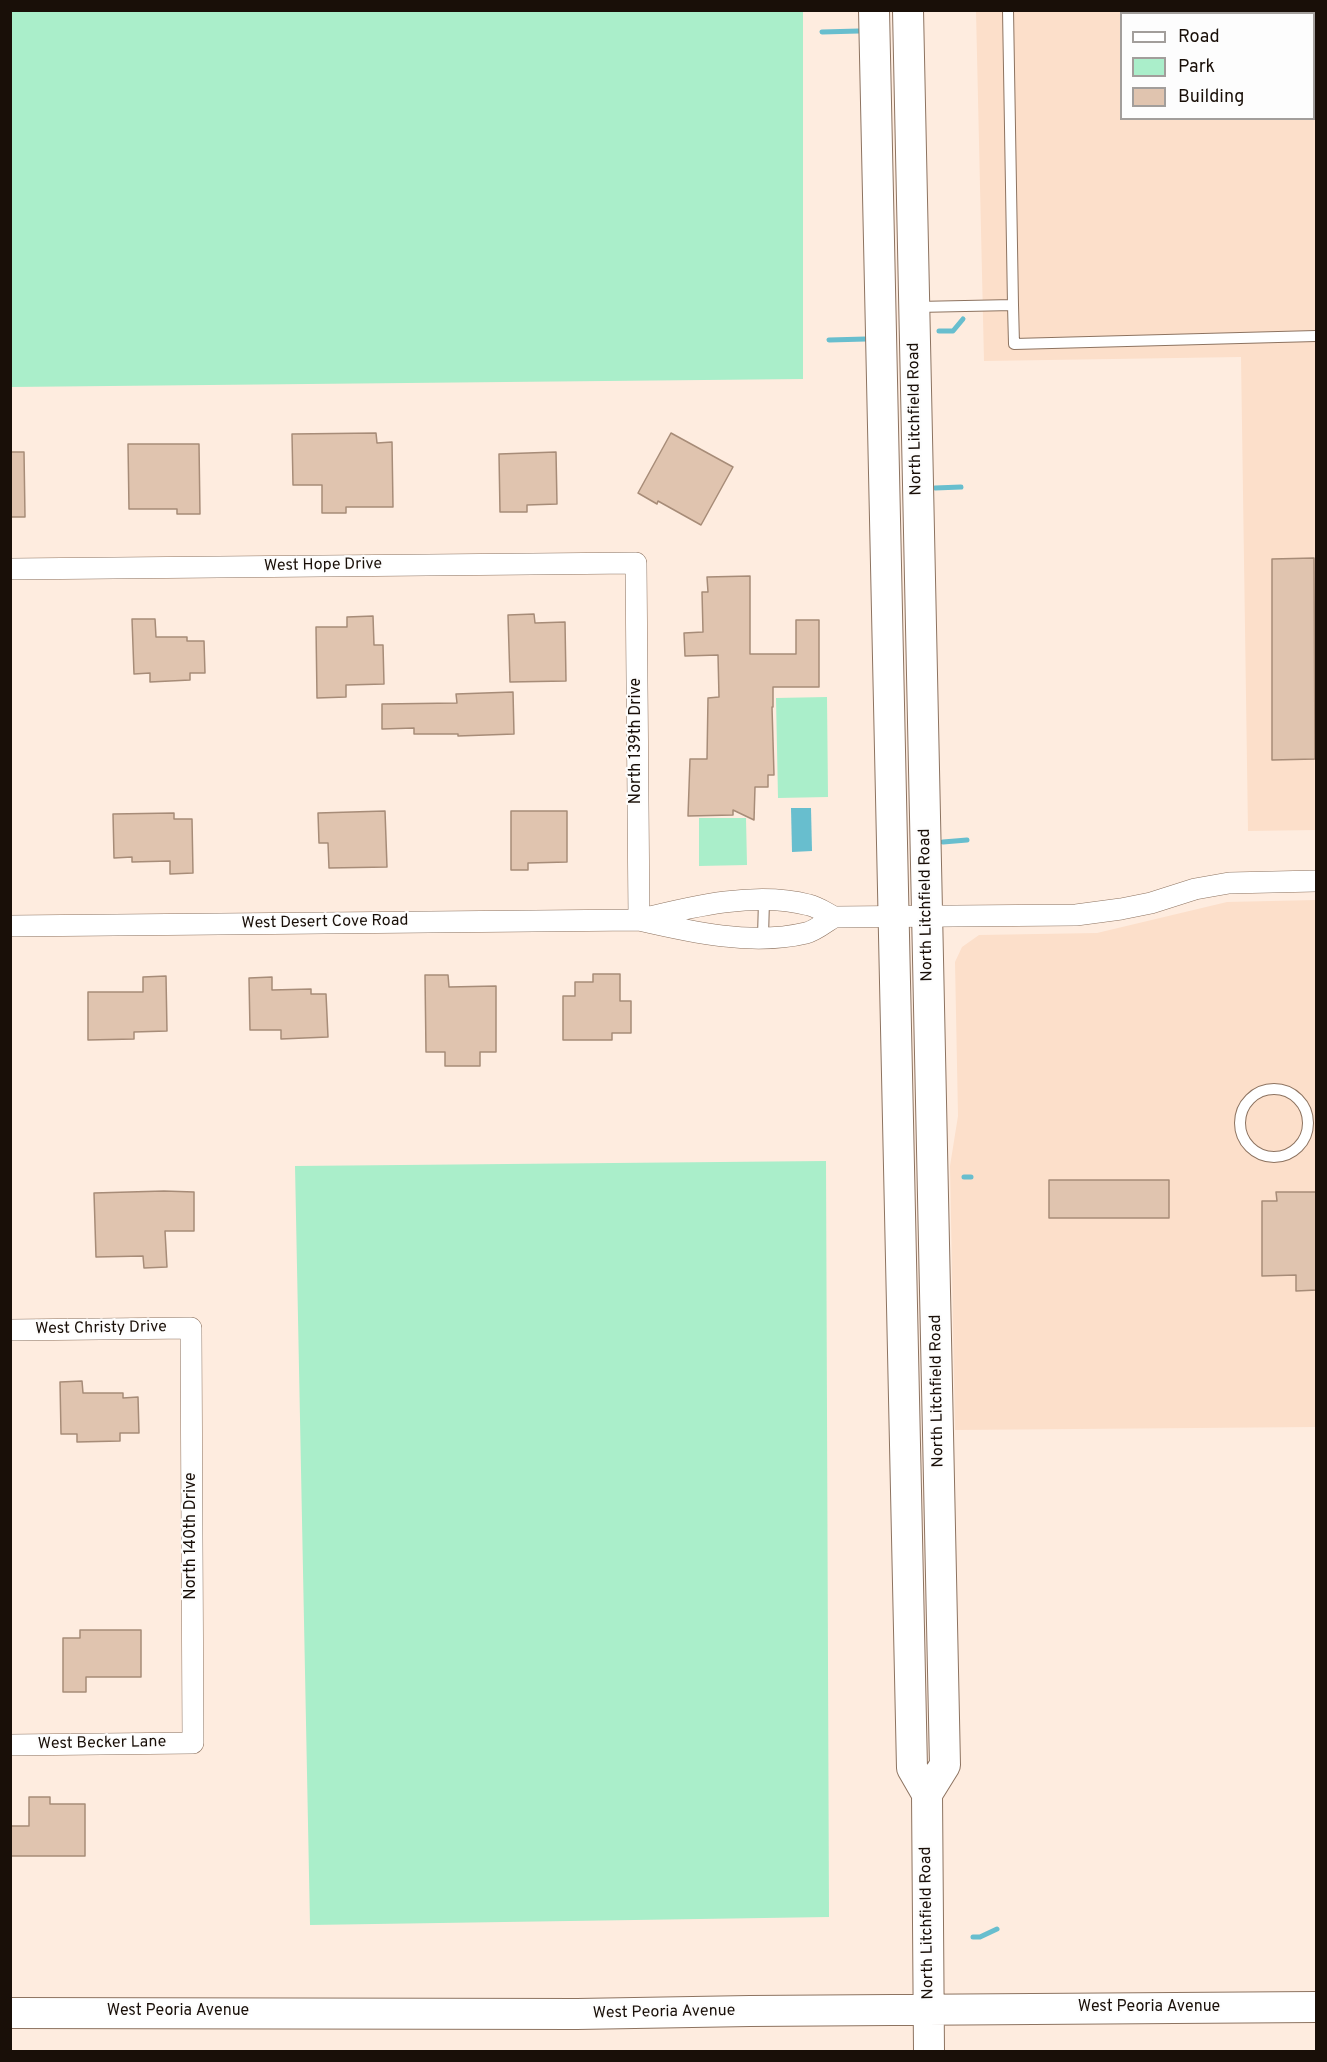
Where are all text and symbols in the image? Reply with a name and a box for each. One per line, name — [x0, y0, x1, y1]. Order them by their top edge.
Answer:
legend — [1120, 12, 1315, 120]
text: Road — [1178, 26, 1220, 49]
text: Park — [1178, 56, 1215, 79]
text: Building — [1178, 86, 1244, 109]
street label: North Litchfield Road — [905, 342, 927, 496]
street label: West Hope Drive — [264, 555, 382, 577]
street label: North 139th Drive — [627, 678, 647, 804]
street label: North Litchfield Road — [916, 828, 938, 982]
street label: West Desert Cove Road — [241, 912, 409, 934]
street label: North Litchfield Road — [927, 1314, 949, 1468]
street label: West Christy Drive — [35, 1318, 167, 1340]
street label: North 140th Drive — [182, 1472, 202, 1600]
street label: West Becker Lane — [38, 1733, 166, 1755]
street label: North Litchfield Road — [917, 1846, 939, 2000]
street label: West Peoria Avenue — [1078, 1998, 1220, 2018]
street label: West Peoria Avenue — [107, 2002, 249, 2022]
street label: West Peoria Avenue — [593, 2002, 735, 2024]

